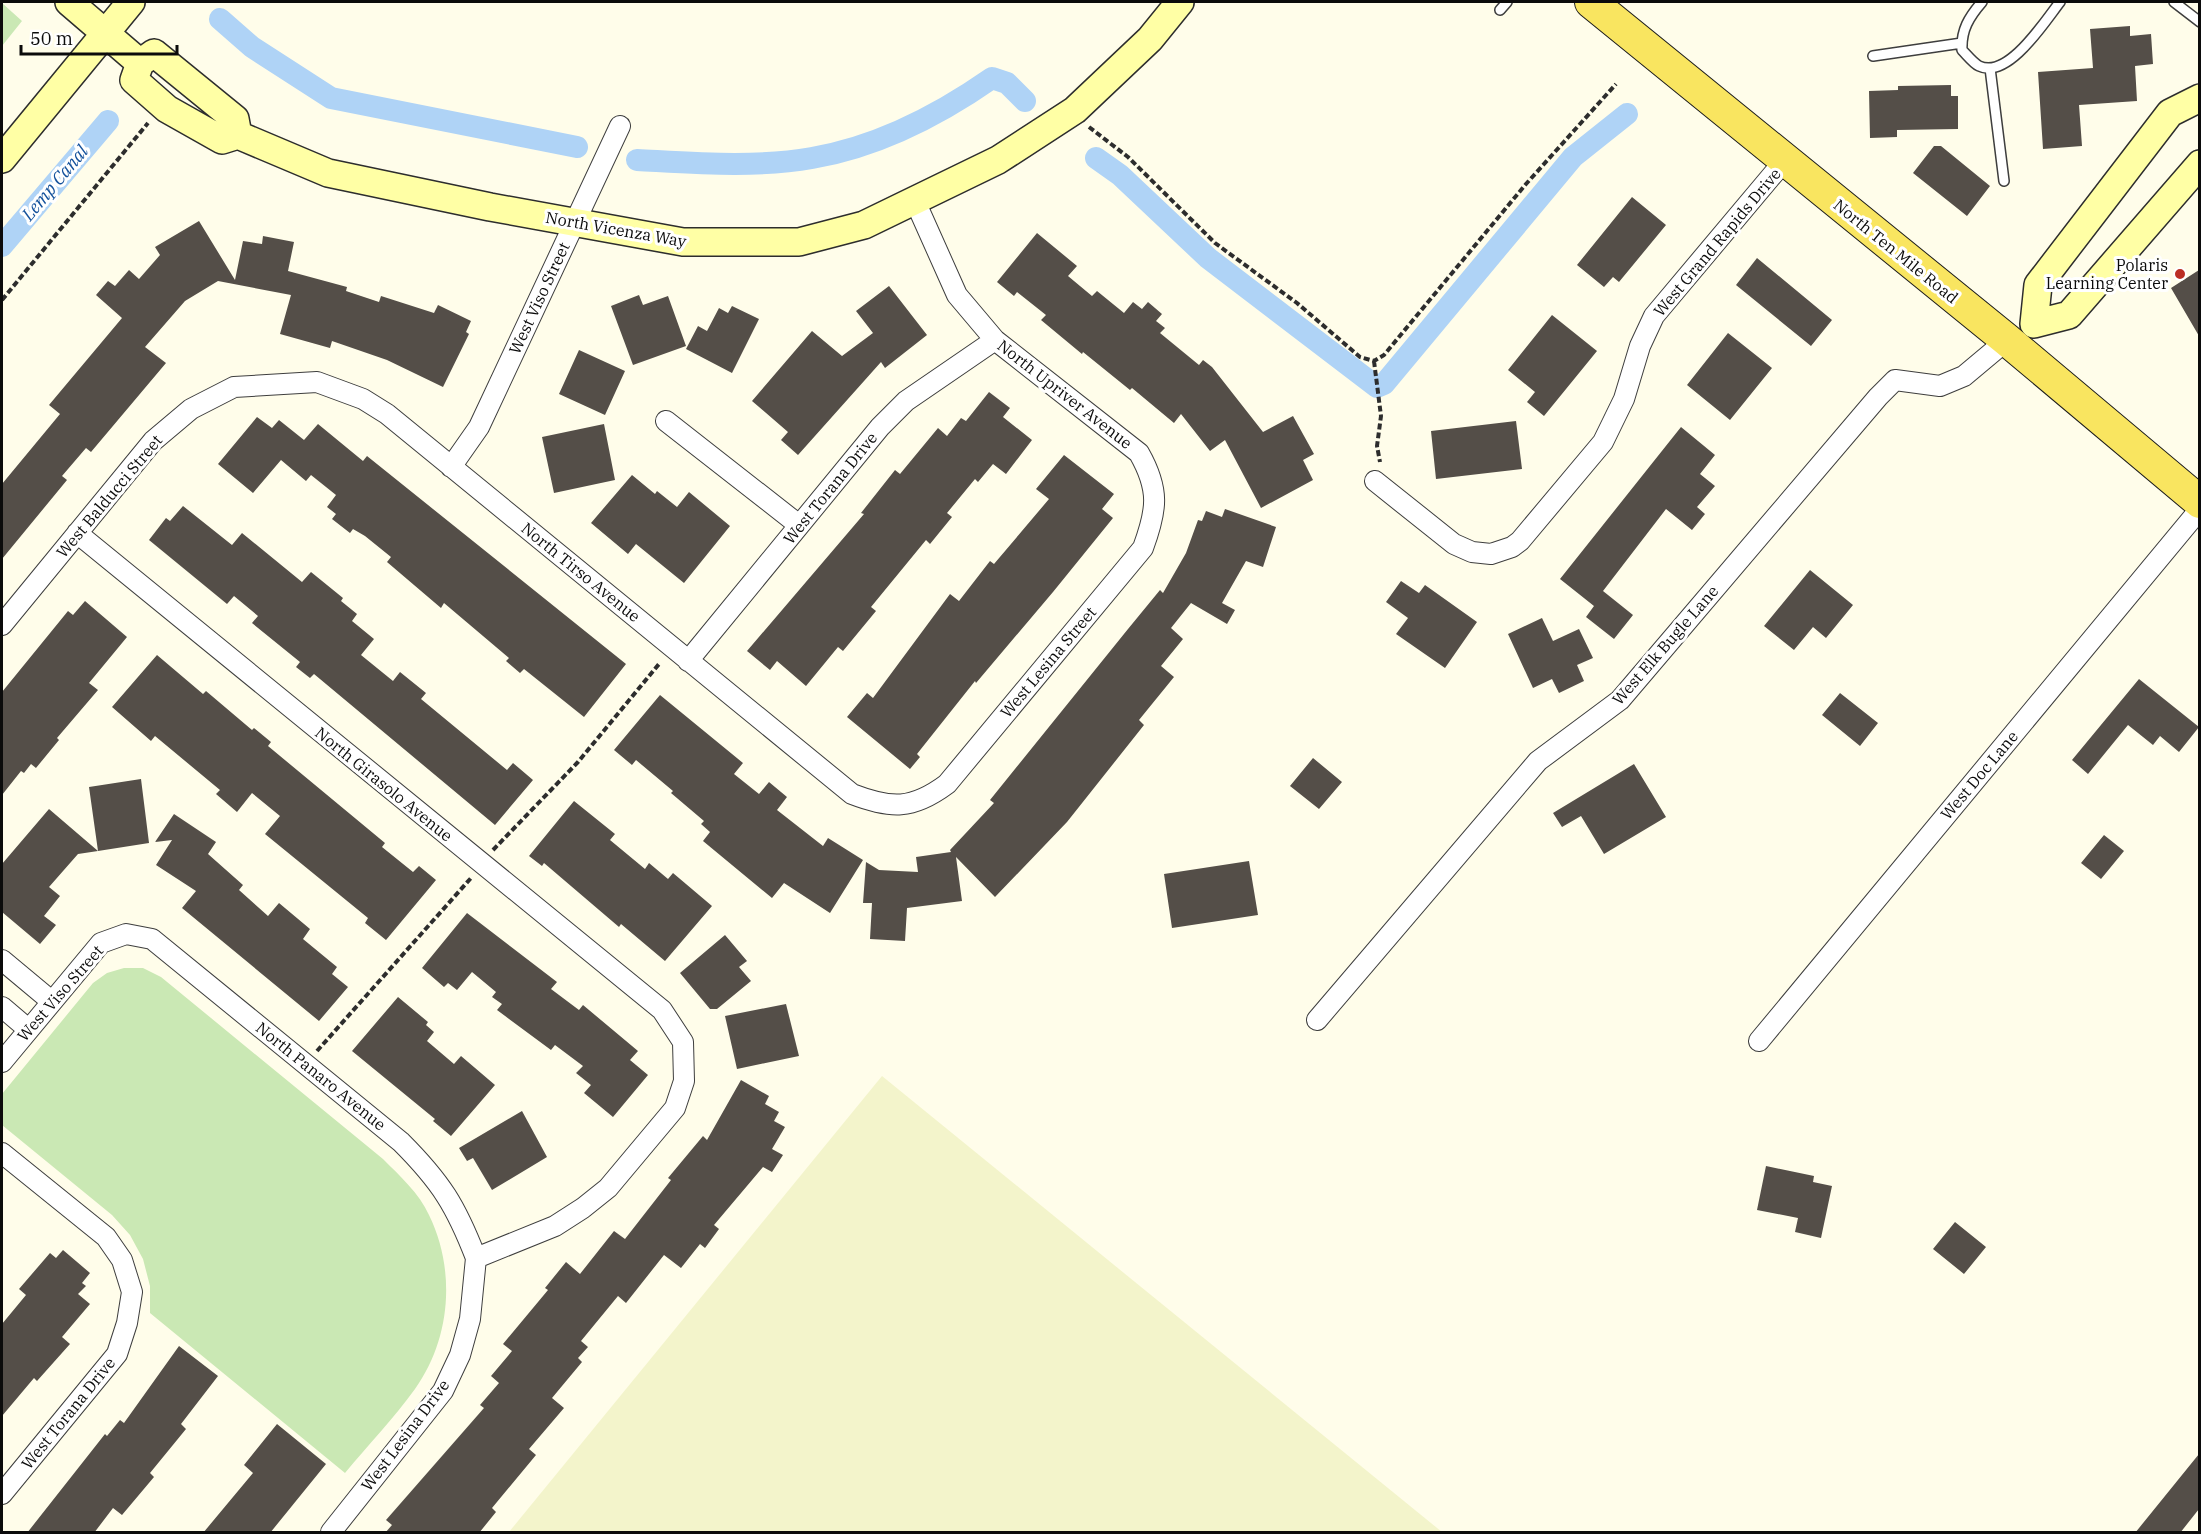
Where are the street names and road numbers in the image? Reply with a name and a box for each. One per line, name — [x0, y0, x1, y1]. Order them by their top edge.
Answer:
street label: West Grand Rapids Drive — [1649, 164, 1785, 320]
street label: North Ten Mile Road — [1830, 195, 1963, 308]
street label: North Vicenza Way — [544, 207, 688, 251]
street label: West Viso Street — [504, 239, 574, 357]
street label: North Upriver Avenue — [994, 335, 1136, 453]
street label: West Torana Drive — [779, 428, 881, 548]
street label: West Balducci Street — [52, 430, 166, 562]
street label: North Tirso Avenue — [517, 518, 645, 626]
street label: West Elk Bugle Lane — [1608, 581, 1722, 709]
street label: West Lesina Street — [996, 602, 1101, 722]
street label: North Girasolo Avenue — [311, 722, 457, 846]
street label: West Doc Lane — [1936, 726, 2022, 824]
street label: West Viso Street — [13, 940, 108, 1045]
street label: North Panaro Avenue — [252, 1017, 390, 1135]
street label: West Torana Drive — [17, 1353, 119, 1473]
street label: West Lesina Drive — [357, 1375, 453, 1495]

